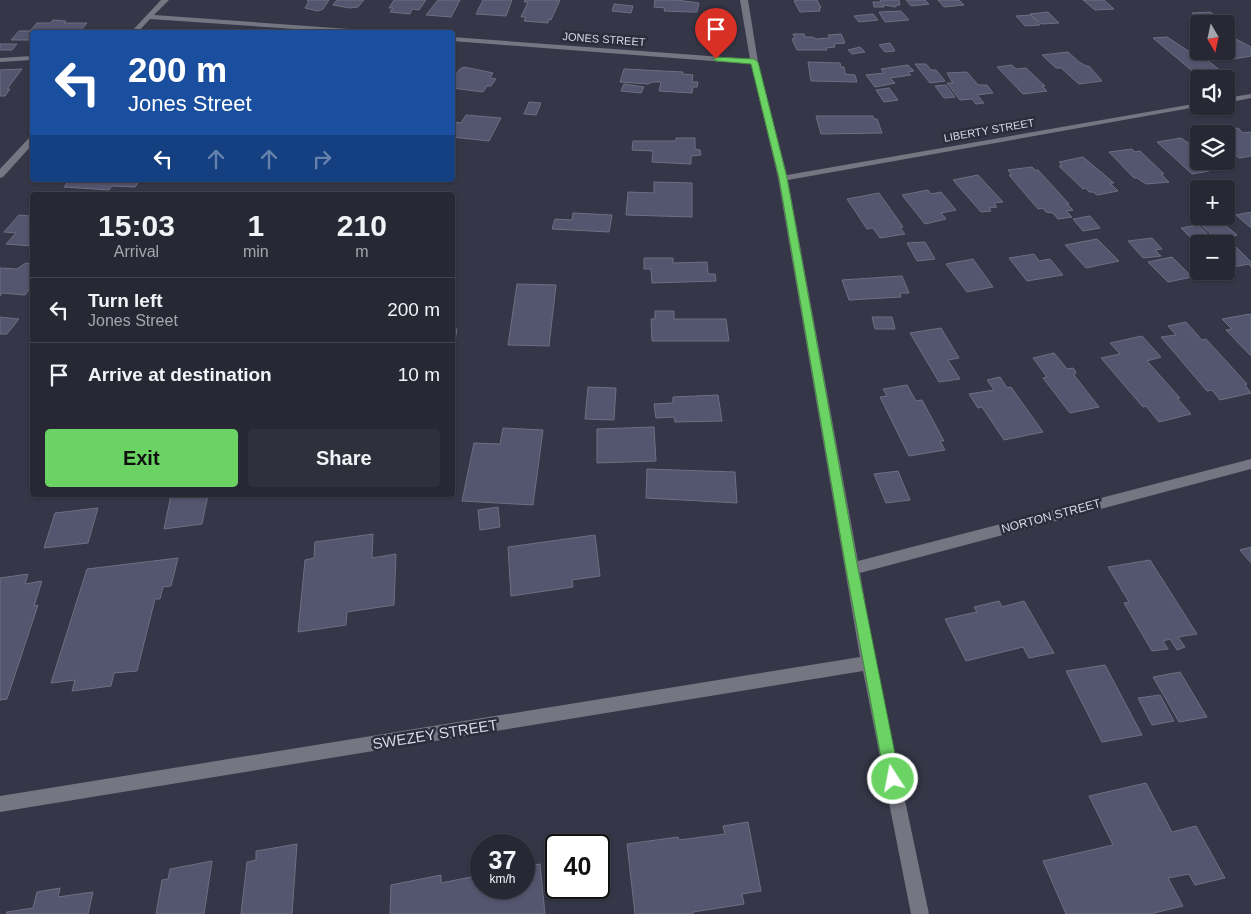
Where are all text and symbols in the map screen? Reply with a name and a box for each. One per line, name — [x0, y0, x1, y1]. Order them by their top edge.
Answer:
pin — [695, 8, 737, 59]
icon: arrive — [702, 15, 730, 43]
north arrow — [1190, 15, 1235, 60]
map controls — [1190, 15, 1235, 280]
street label: JONES STREET — [562, 30, 646, 48]
icon: left — [45, 50, 110, 115]
text: 200 m — [128, 50, 227, 89]
button: sound — [1190, 70, 1235, 115]
text: Jones Street — [128, 91, 252, 116]
street label: LIBERTY STREET — [943, 116, 1036, 144]
button: layers — [1190, 125, 1235, 170]
icon: left — [149, 145, 177, 173]
icon: ahead — [202, 145, 230, 173]
icon: ahead — [255, 145, 283, 173]
icon: right — [308, 145, 336, 173]
button: + — [1190, 180, 1235, 225]
text: 15:03 — [98, 209, 175, 242]
text: 1 — [247, 209, 264, 242]
text: 210 — [337, 209, 387, 242]
button: − — [1190, 235, 1235, 280]
text: Arrival — [114, 243, 159, 260]
text: min — [243, 243, 269, 260]
text: m — [355, 243, 368, 260]
text: Turn left — [88, 290, 163, 311]
icon: left — [45, 296, 73, 324]
text: 200 m — [387, 299, 440, 320]
text: Jones Street — [88, 312, 178, 329]
icon: arrive — [45, 361, 73, 389]
text: Arrive at destination — [88, 364, 272, 385]
text: 10 m — [398, 364, 440, 385]
button: Exit — [45, 429, 238, 487]
button: Share — [248, 429, 440, 487]
street label: NORTON STREET — [1000, 496, 1103, 536]
street label: SWEZEY STREET — [371, 716, 499, 752]
position arrow — [866, 752, 918, 804]
speed limit sign: 40 — [545, 834, 610, 899]
text: 37 — [489, 846, 516, 874]
text: km/h — [489, 872, 516, 886]

